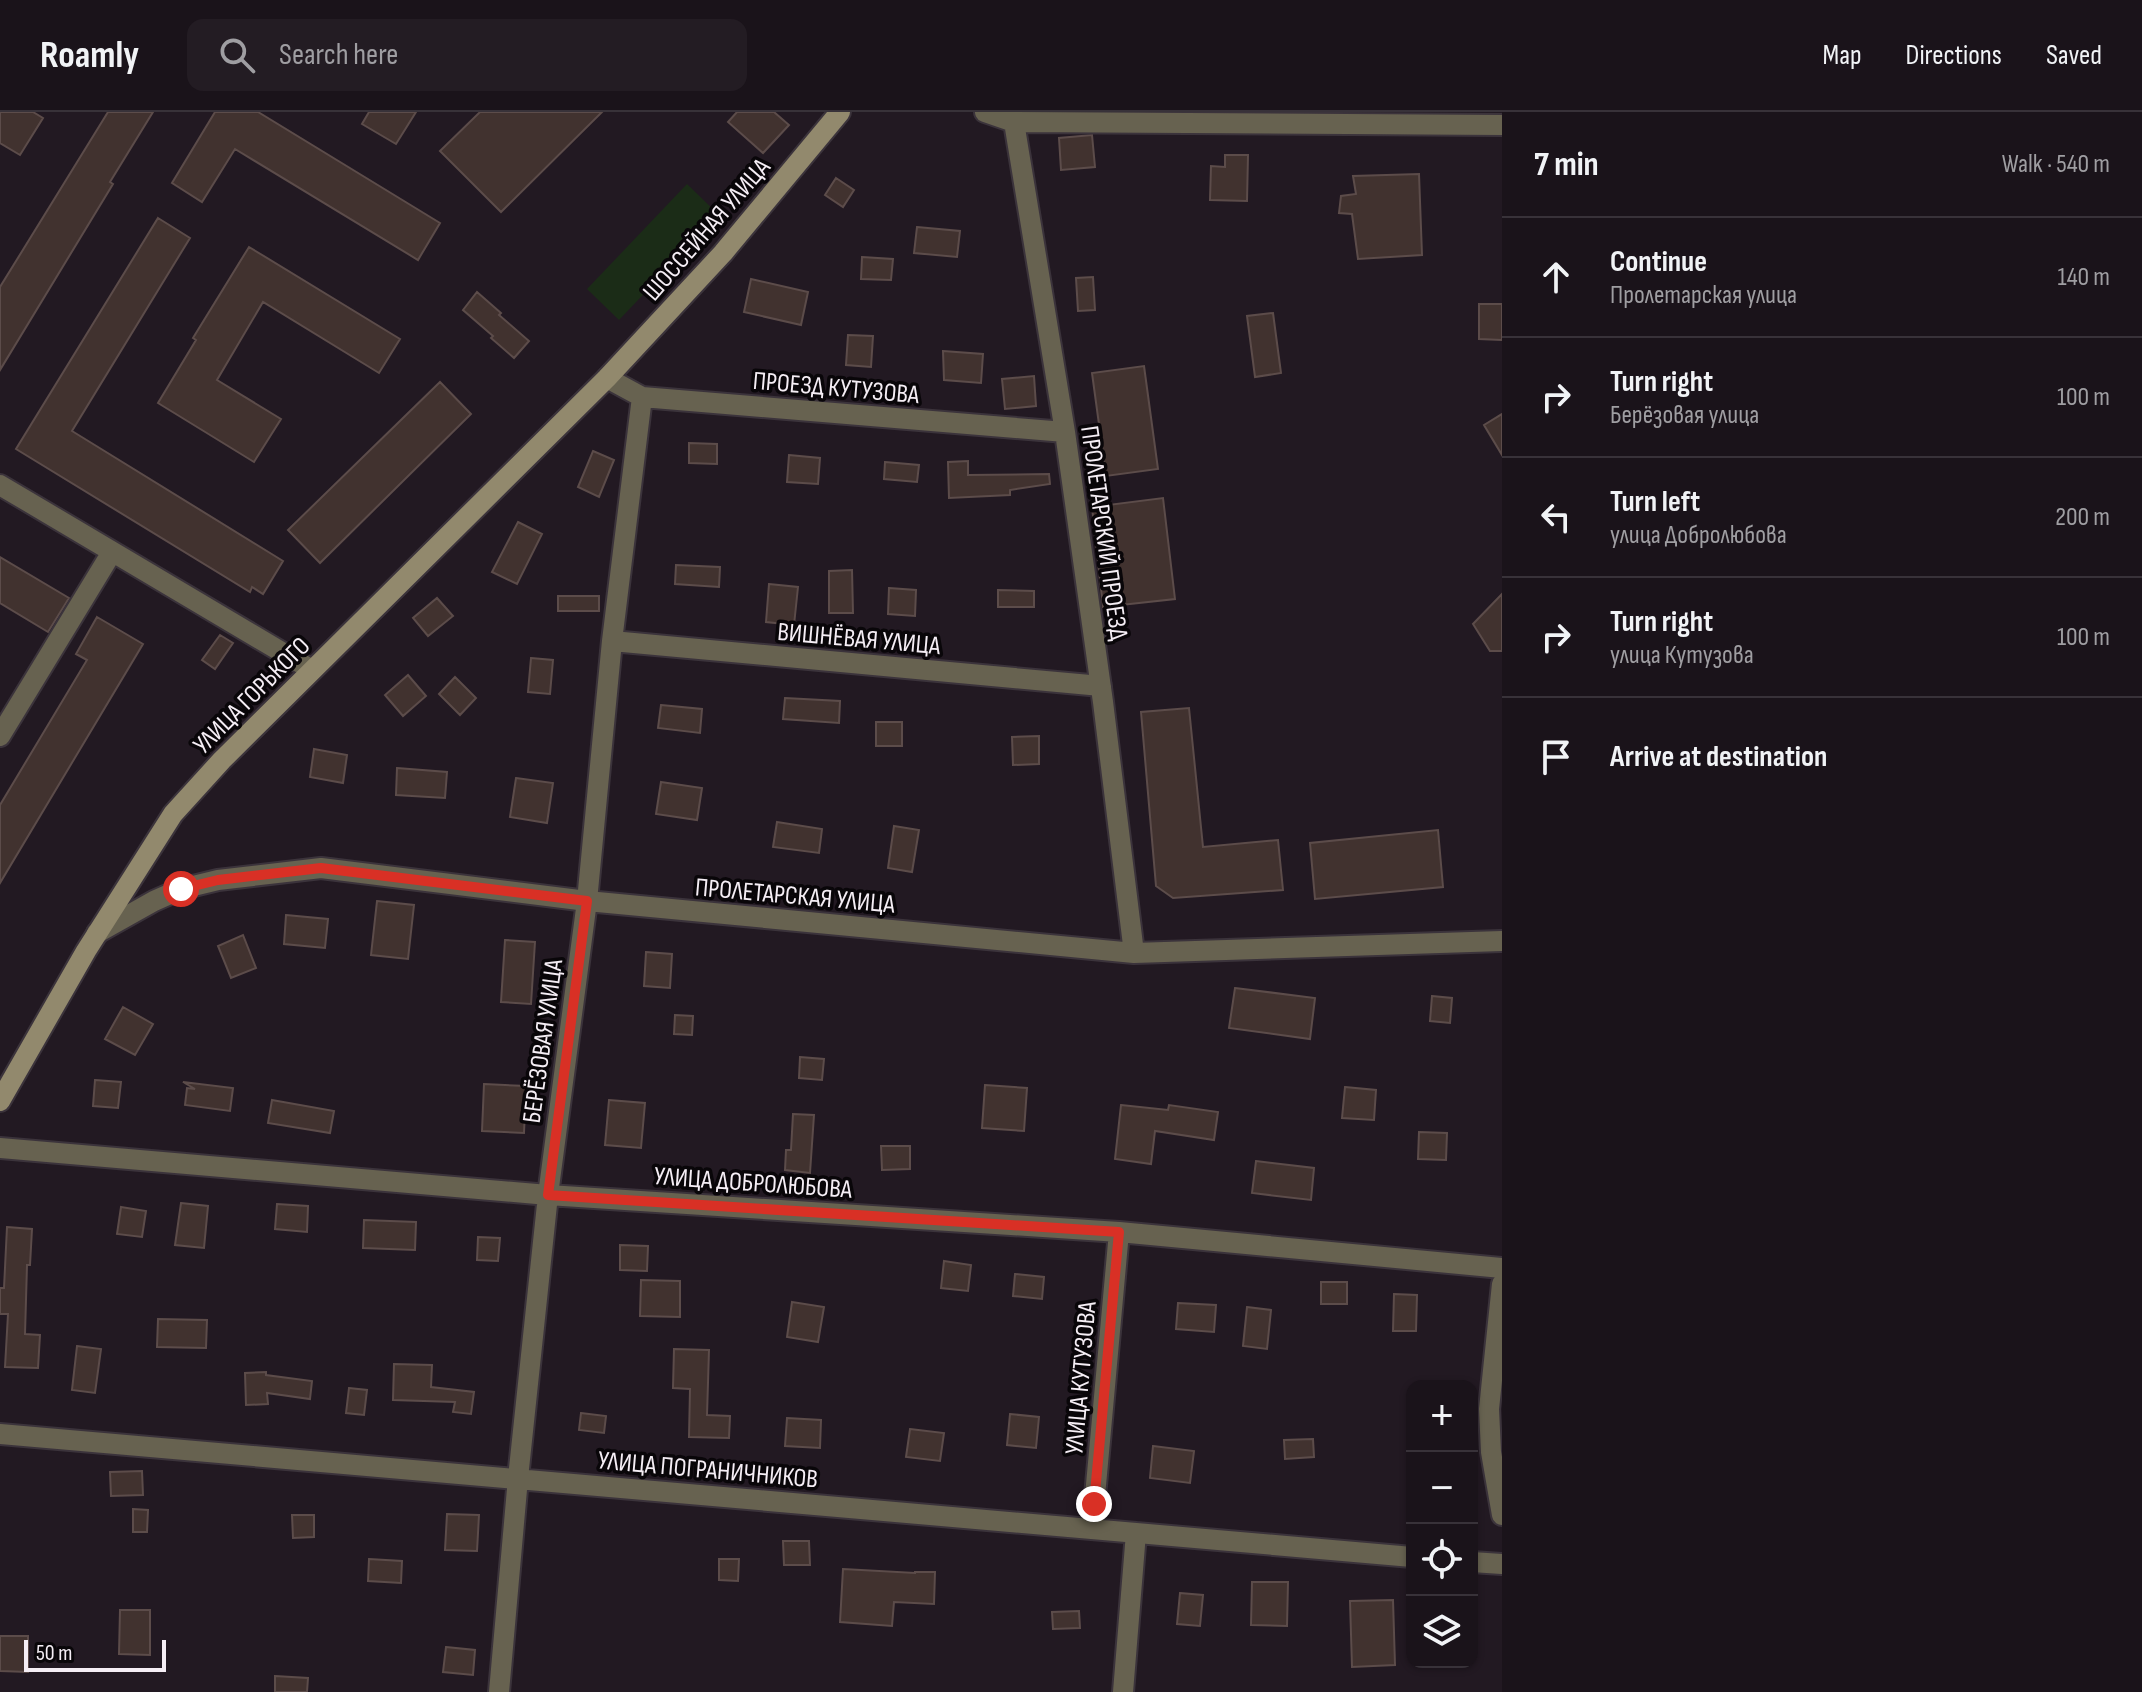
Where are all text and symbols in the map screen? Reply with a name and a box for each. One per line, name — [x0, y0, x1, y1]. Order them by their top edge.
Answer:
search box — [187, 19, 747, 91]
text: Roamly — [40, 33, 139, 78]
icon: search — [215, 33, 259, 77]
text: Search here — [279, 37, 398, 73]
text: Map — [1823, 39, 1862, 72]
text: Directions — [1906, 39, 2002, 72]
text: Saved — [2046, 39, 2102, 72]
text: 7 min — [1534, 144, 1599, 185]
text: Walk · 540 m — [2002, 149, 2110, 180]
street label: ШОССЕЙНАЯ УЛИЦА — [637, 152, 778, 307]
text: Continue — [1610, 244, 1707, 280]
icon: ahead — [1534, 255, 1578, 299]
text: 140 m — [2058, 262, 2110, 293]
text: Пролетарская улица — [1610, 280, 1797, 311]
text: Turn right — [1610, 364, 1713, 400]
street label: ПРОЕЗД КУТУЗОВА — [751, 366, 921, 411]
icon: right — [1534, 375, 1578, 419]
text: 100 m — [2057, 382, 2110, 413]
text: Берёзовая улица — [1610, 400, 1759, 431]
street label: ПРОЛЕТАРСКИЙ ПРОЕЗД — [1073, 424, 1134, 643]
text: Turn left — [1610, 484, 1700, 520]
icon: left — [1534, 495, 1578, 539]
text: 200 m — [2055, 502, 2110, 533]
text: улица Добролюбова — [1610, 520, 1787, 551]
text: Turn right — [1610, 604, 1713, 640]
icon: right — [1534, 615, 1578, 659]
street label: ВИШНЁВАЯ УЛИЦА — [776, 617, 943, 662]
text: 100 m — [2057, 622, 2110, 653]
street label: УЛИЦА ГОРЬКОГО — [187, 631, 317, 761]
text: улица Кутузова — [1610, 640, 1754, 671]
icon: arrive — [1534, 735, 1578, 779]
text: Arrive at destination — [1610, 739, 1827, 775]
route start — [163, 871, 199, 907]
street label: ПРОЛЕТАРСКАЯ УЛИЦА — [694, 872, 897, 921]
street label: БЕРЁЗОВАЯ УЛИЦА — [517, 956, 570, 1125]
street label: УЛИЦА ДОБРОЛЮБОВА — [653, 1161, 854, 1206]
street label: УЛИЦА КУТУЗОВА — [1059, 1299, 1104, 1456]
map controls — [1406, 1380, 1478, 1668]
button: + — [1406, 1380, 1478, 1452]
street label: УЛИЦА ПОГРАНИЧНИКОВ — [597, 1445, 819, 1496]
button: − — [1406, 1452, 1478, 1524]
route end — [1076, 1486, 1112, 1522]
button: locate — [1406, 1524, 1478, 1596]
button: layers — [1406, 1596, 1478, 1668]
scale bar — [24, 1636, 166, 1672]
text: 50 m — [36, 1640, 72, 1667]

